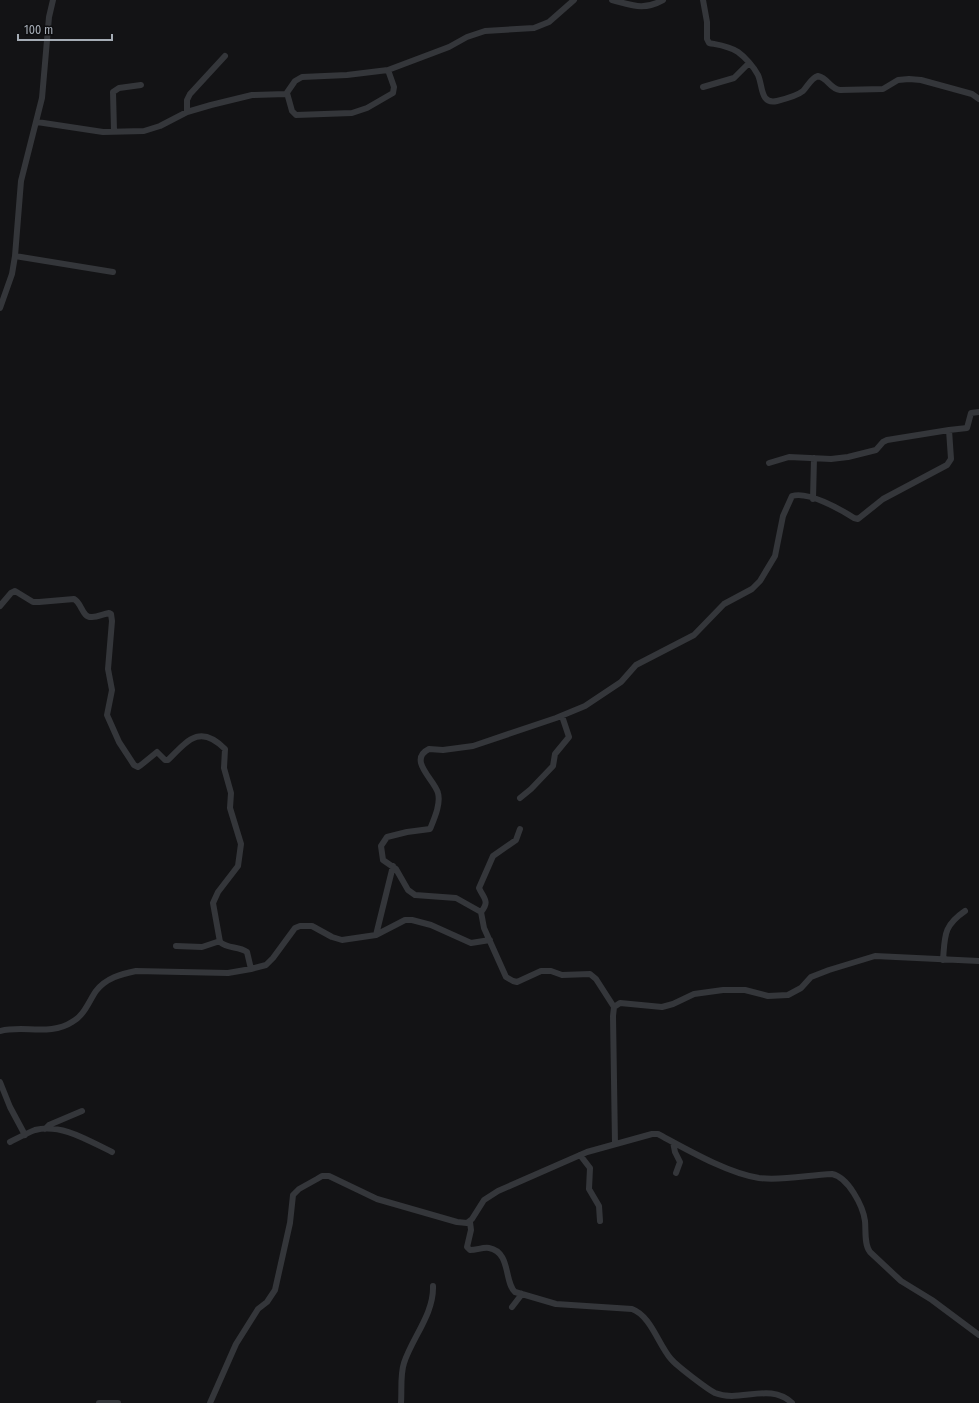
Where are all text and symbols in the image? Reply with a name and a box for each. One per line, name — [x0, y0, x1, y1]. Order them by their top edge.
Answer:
scale bar — [18, 16, 112, 42]
text: 100 m — [24, 23, 53, 37]

